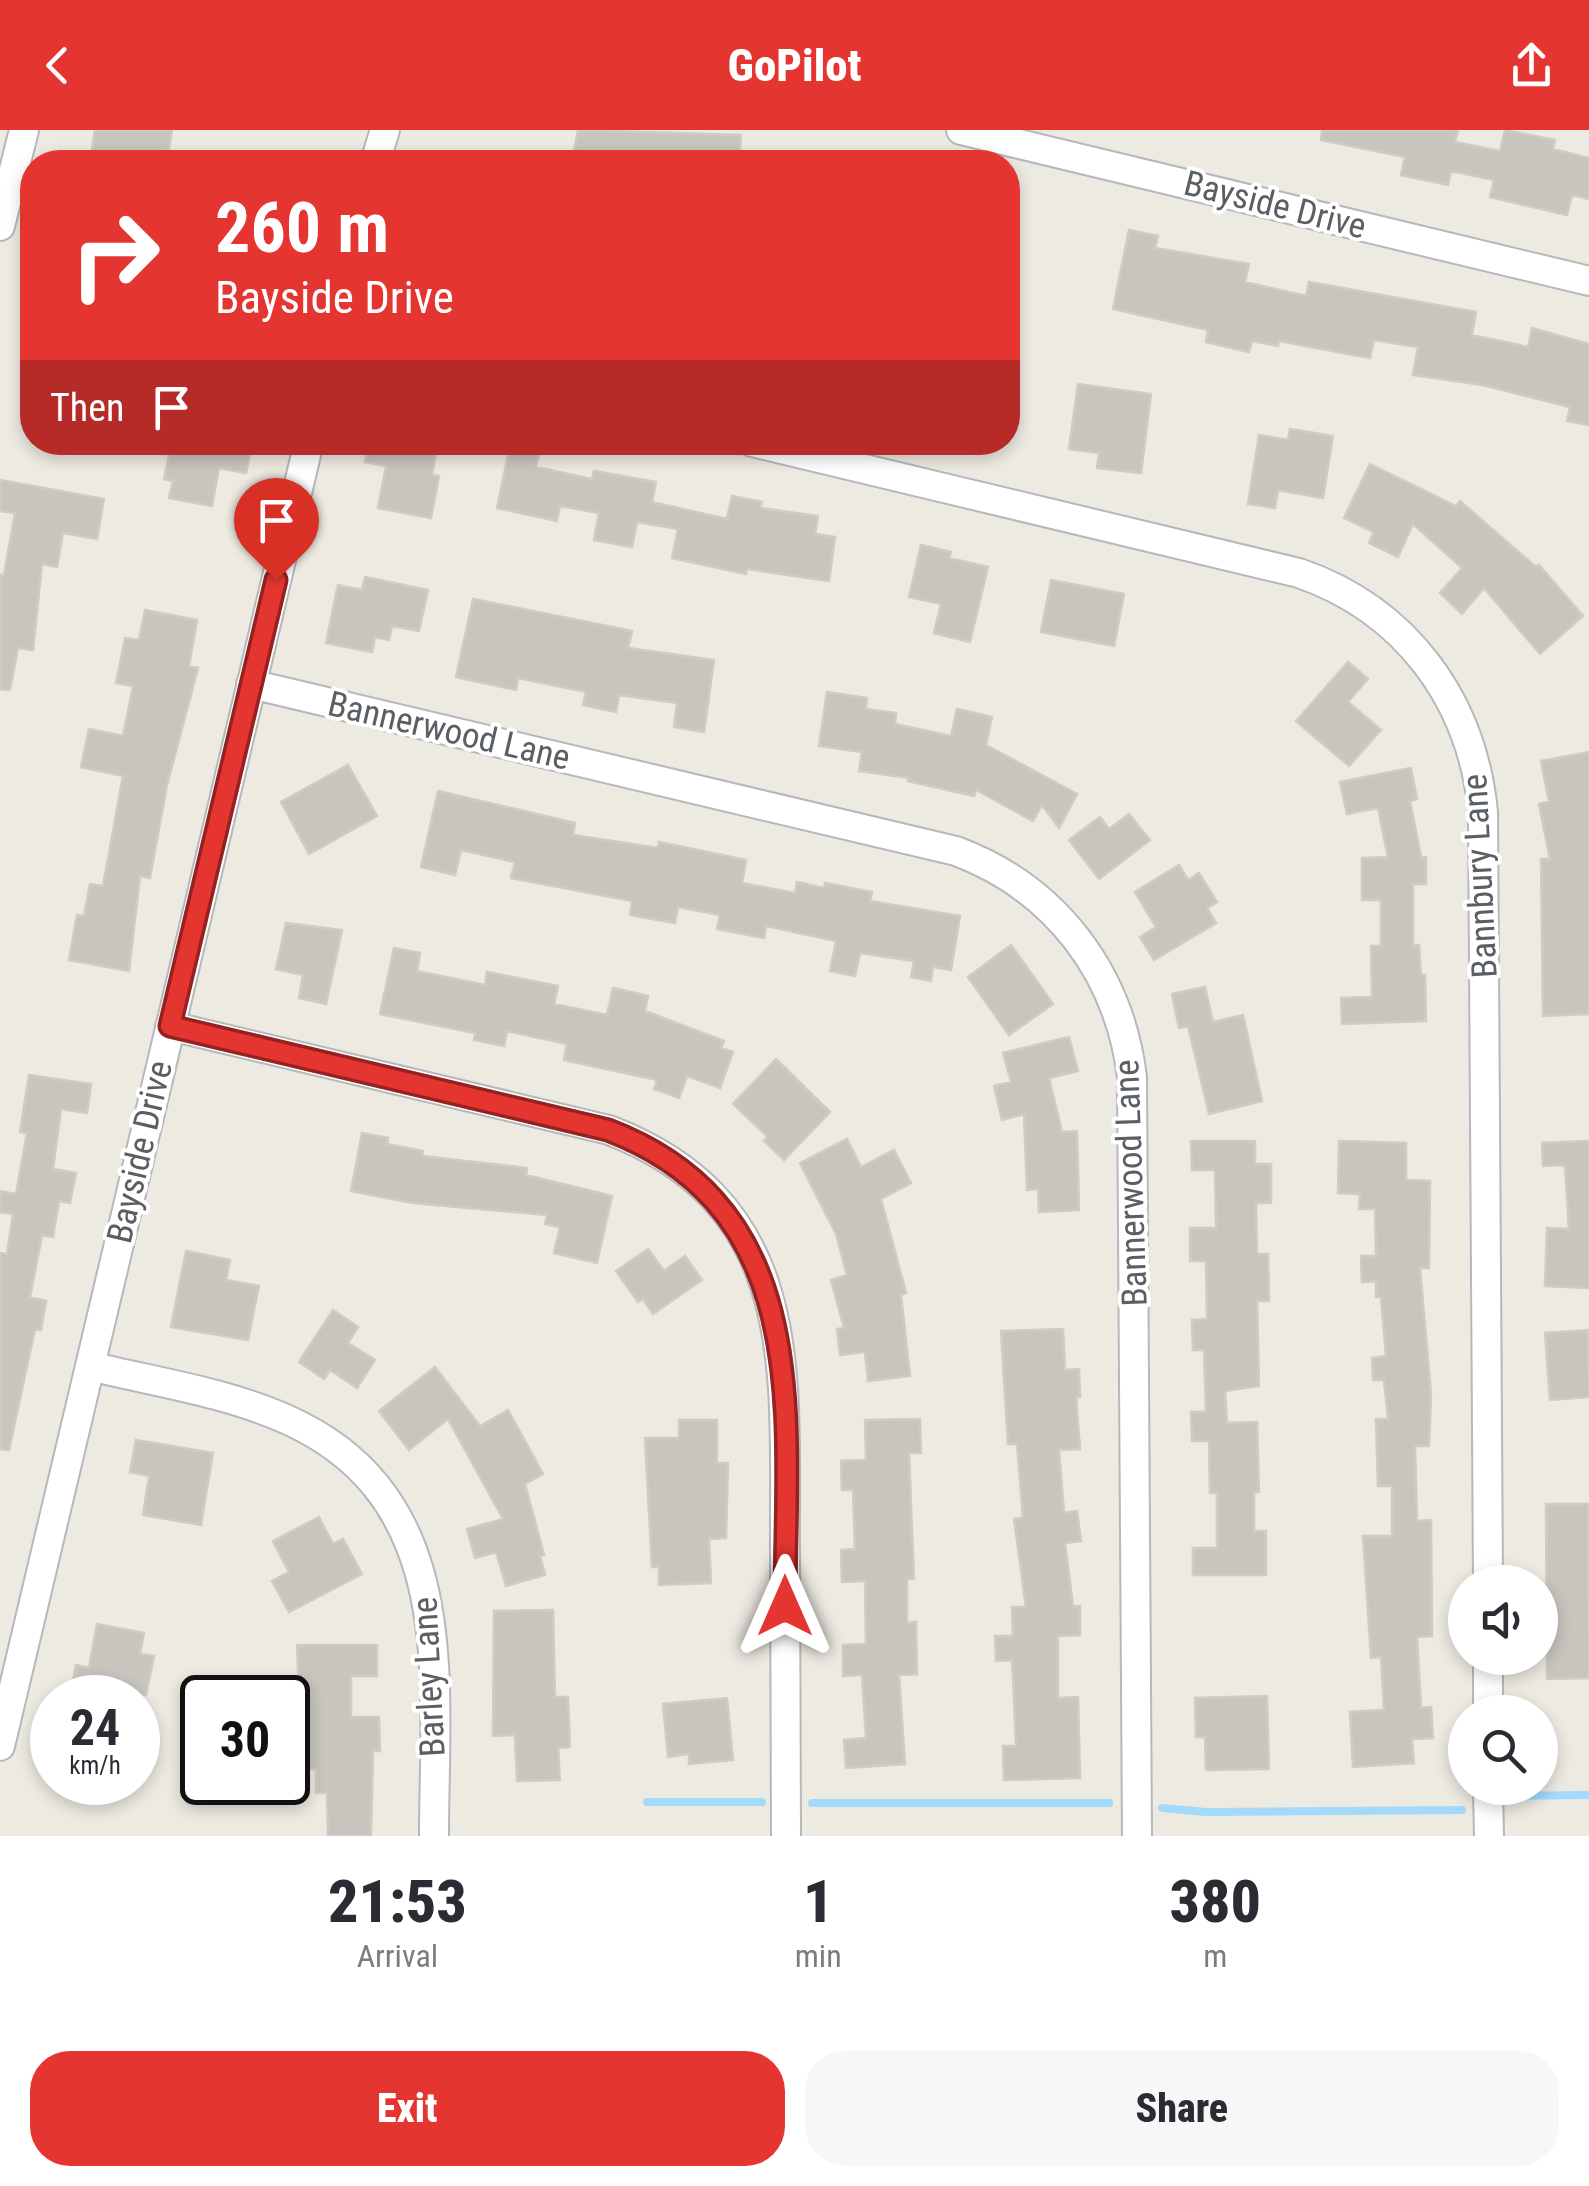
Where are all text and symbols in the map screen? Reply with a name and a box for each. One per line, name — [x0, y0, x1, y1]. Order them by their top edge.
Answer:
icon: back — [30, 38, 85, 93]
icon: share — [1504, 38, 1559, 93]
text: GoPilot — [728, 39, 861, 92]
street label: Bayside Drive — [1180, 163, 1370, 247]
text: 260 m — [215, 187, 389, 269]
icon: right — [50, 190, 180, 320]
text: Bayside Drive — [215, 271, 454, 324]
icon: arrive — [144, 380, 199, 435]
text: Then — [50, 386, 124, 430]
pin — [234, 478, 319, 581]
icon: arrive — [249, 493, 304, 548]
street label: Bannerwood Lane — [324, 683, 574, 779]
street label: Bannbury Lane — [1454, 773, 1506, 979]
street label: Bayside Drive — [99, 1057, 181, 1247]
street label: Bannerwood Lane — [1106, 1059, 1156, 1307]
position arrow — [733, 1554, 837, 1658]
map controls — [1448, 1565, 1558, 1805]
button: sound — [1448, 1565, 1558, 1675]
street label: Barley Lane — [404, 1596, 454, 1758]
speed limit sign: 30 — [180, 1675, 310, 1805]
button: search — [1448, 1695, 1558, 1805]
text: 24 — [70, 1699, 120, 1757]
text: km/h — [69, 1751, 121, 1780]
text: 21:53 — [328, 1866, 467, 1937]
text: 1 — [803, 1866, 833, 1937]
text: 380 — [1170, 1866, 1261, 1937]
text: Arrival — [357, 1937, 438, 1975]
text: min — [795, 1937, 842, 1975]
text: m — [1203, 1937, 1227, 1975]
button: Exit — [30, 2051, 785, 2166]
button: Share — [805, 2051, 1559, 2166]

